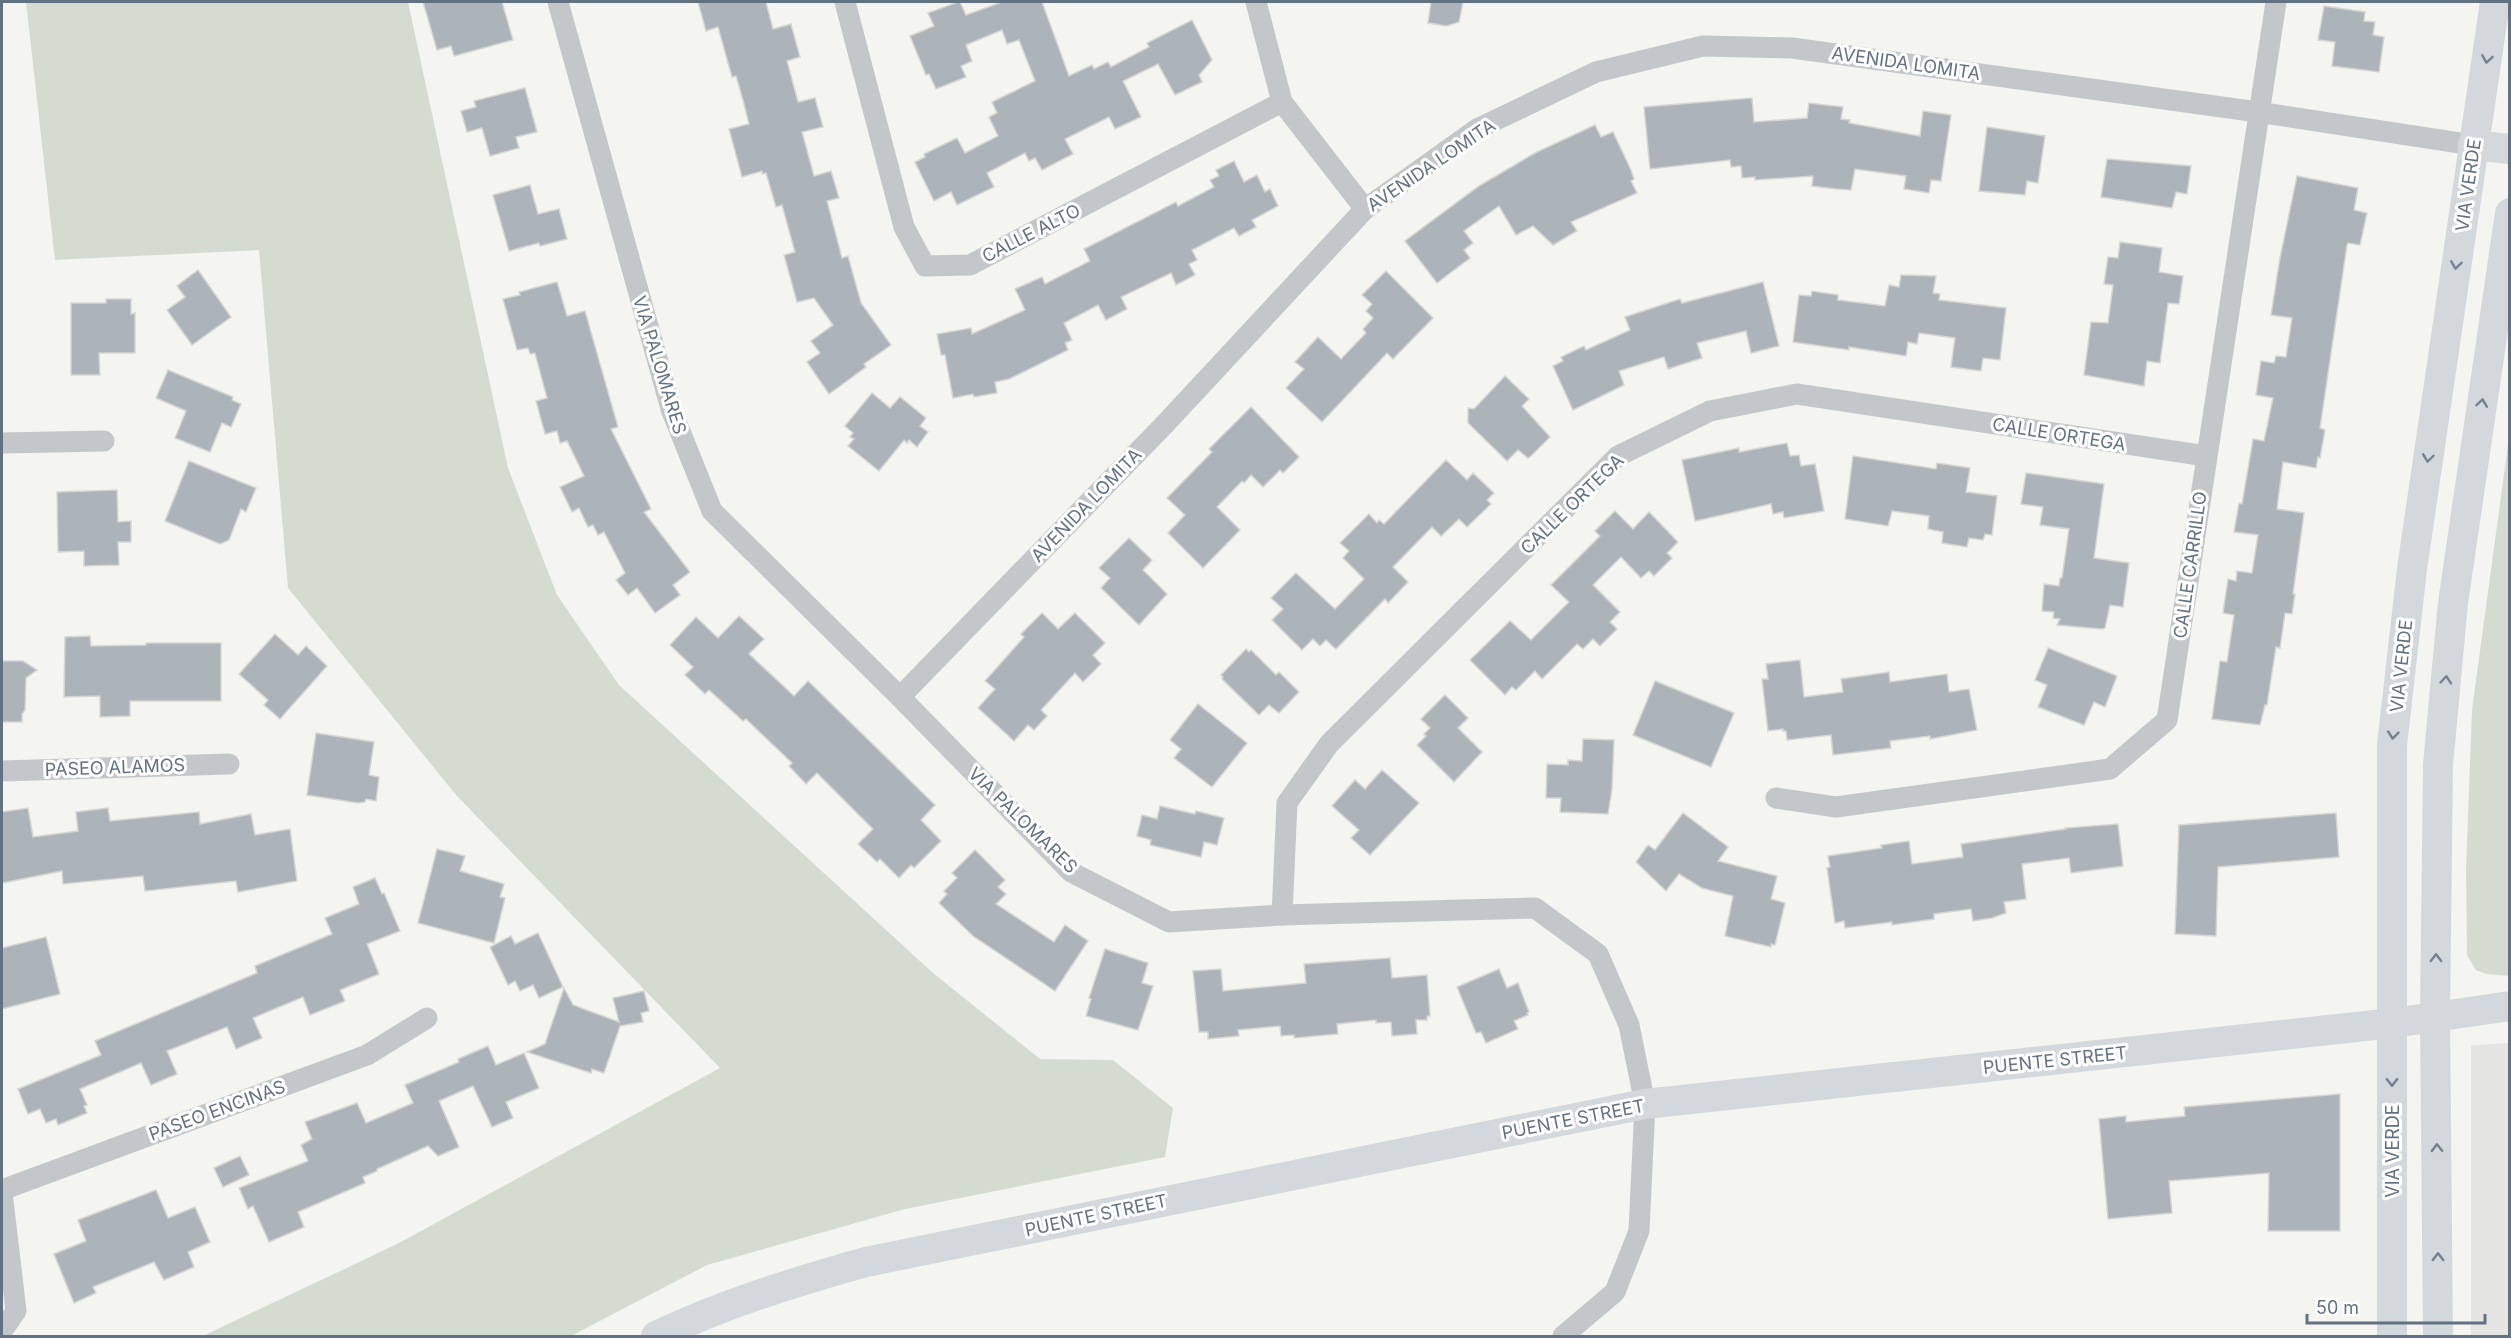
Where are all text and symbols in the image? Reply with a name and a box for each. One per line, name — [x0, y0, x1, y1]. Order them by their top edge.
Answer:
street label: AVENIDA LOMITA — [1830, 42, 1982, 84]
one-way arrow — [2481, 55, 2493, 64]
street label: AVENIDA LOMITA — [1363, 114, 1499, 216]
street label: VIA VERDE — [2451, 137, 2485, 233]
street label: CALLE ALTO — [978, 199, 1084, 267]
one-way arrow — [2450, 261, 2462, 270]
street label: VIA PALOMARES — [629, 293, 691, 437]
one-way arrow — [2475, 398, 2487, 408]
street label: CALLE ORTEGA — [1991, 413, 2127, 455]
street label: AVENIDA LOMITA — [1026, 444, 1146, 566]
street label: CALLE ORTEGA — [1516, 450, 1628, 558]
one-way arrow — [2422, 454, 2434, 463]
street label: CALLE CARRILLO — [2169, 490, 2211, 640]
street label: VIA VERDE — [2386, 618, 2416, 714]
one-way arrow — [2439, 675, 2452, 684]
one-way arrow — [2387, 731, 2400, 740]
street label: PASEO ALAMOS — [44, 754, 186, 780]
street label: VIA PALOMARES — [964, 763, 1082, 877]
one-way arrow — [2429, 954, 2442, 963]
street label: PUENTE STREET — [1982, 1042, 2128, 1078]
street label: PASEO ENCINAS — [146, 1076, 288, 1144]
one-way arrow — [2386, 1077, 2398, 1086]
street label: PUENTE STREET — [1500, 1095, 1646, 1143]
street label: VIA VERDE — [2382, 1104, 2403, 1198]
one-way arrow — [2431, 1143, 2443, 1152]
street label: PUENTE STREET — [1023, 1190, 1169, 1240]
one-way arrow — [2432, 1253, 2444, 1262]
scale bar — [2307, 1287, 2486, 1325]
text: 50 m — [2316, 1297, 2359, 1318]

